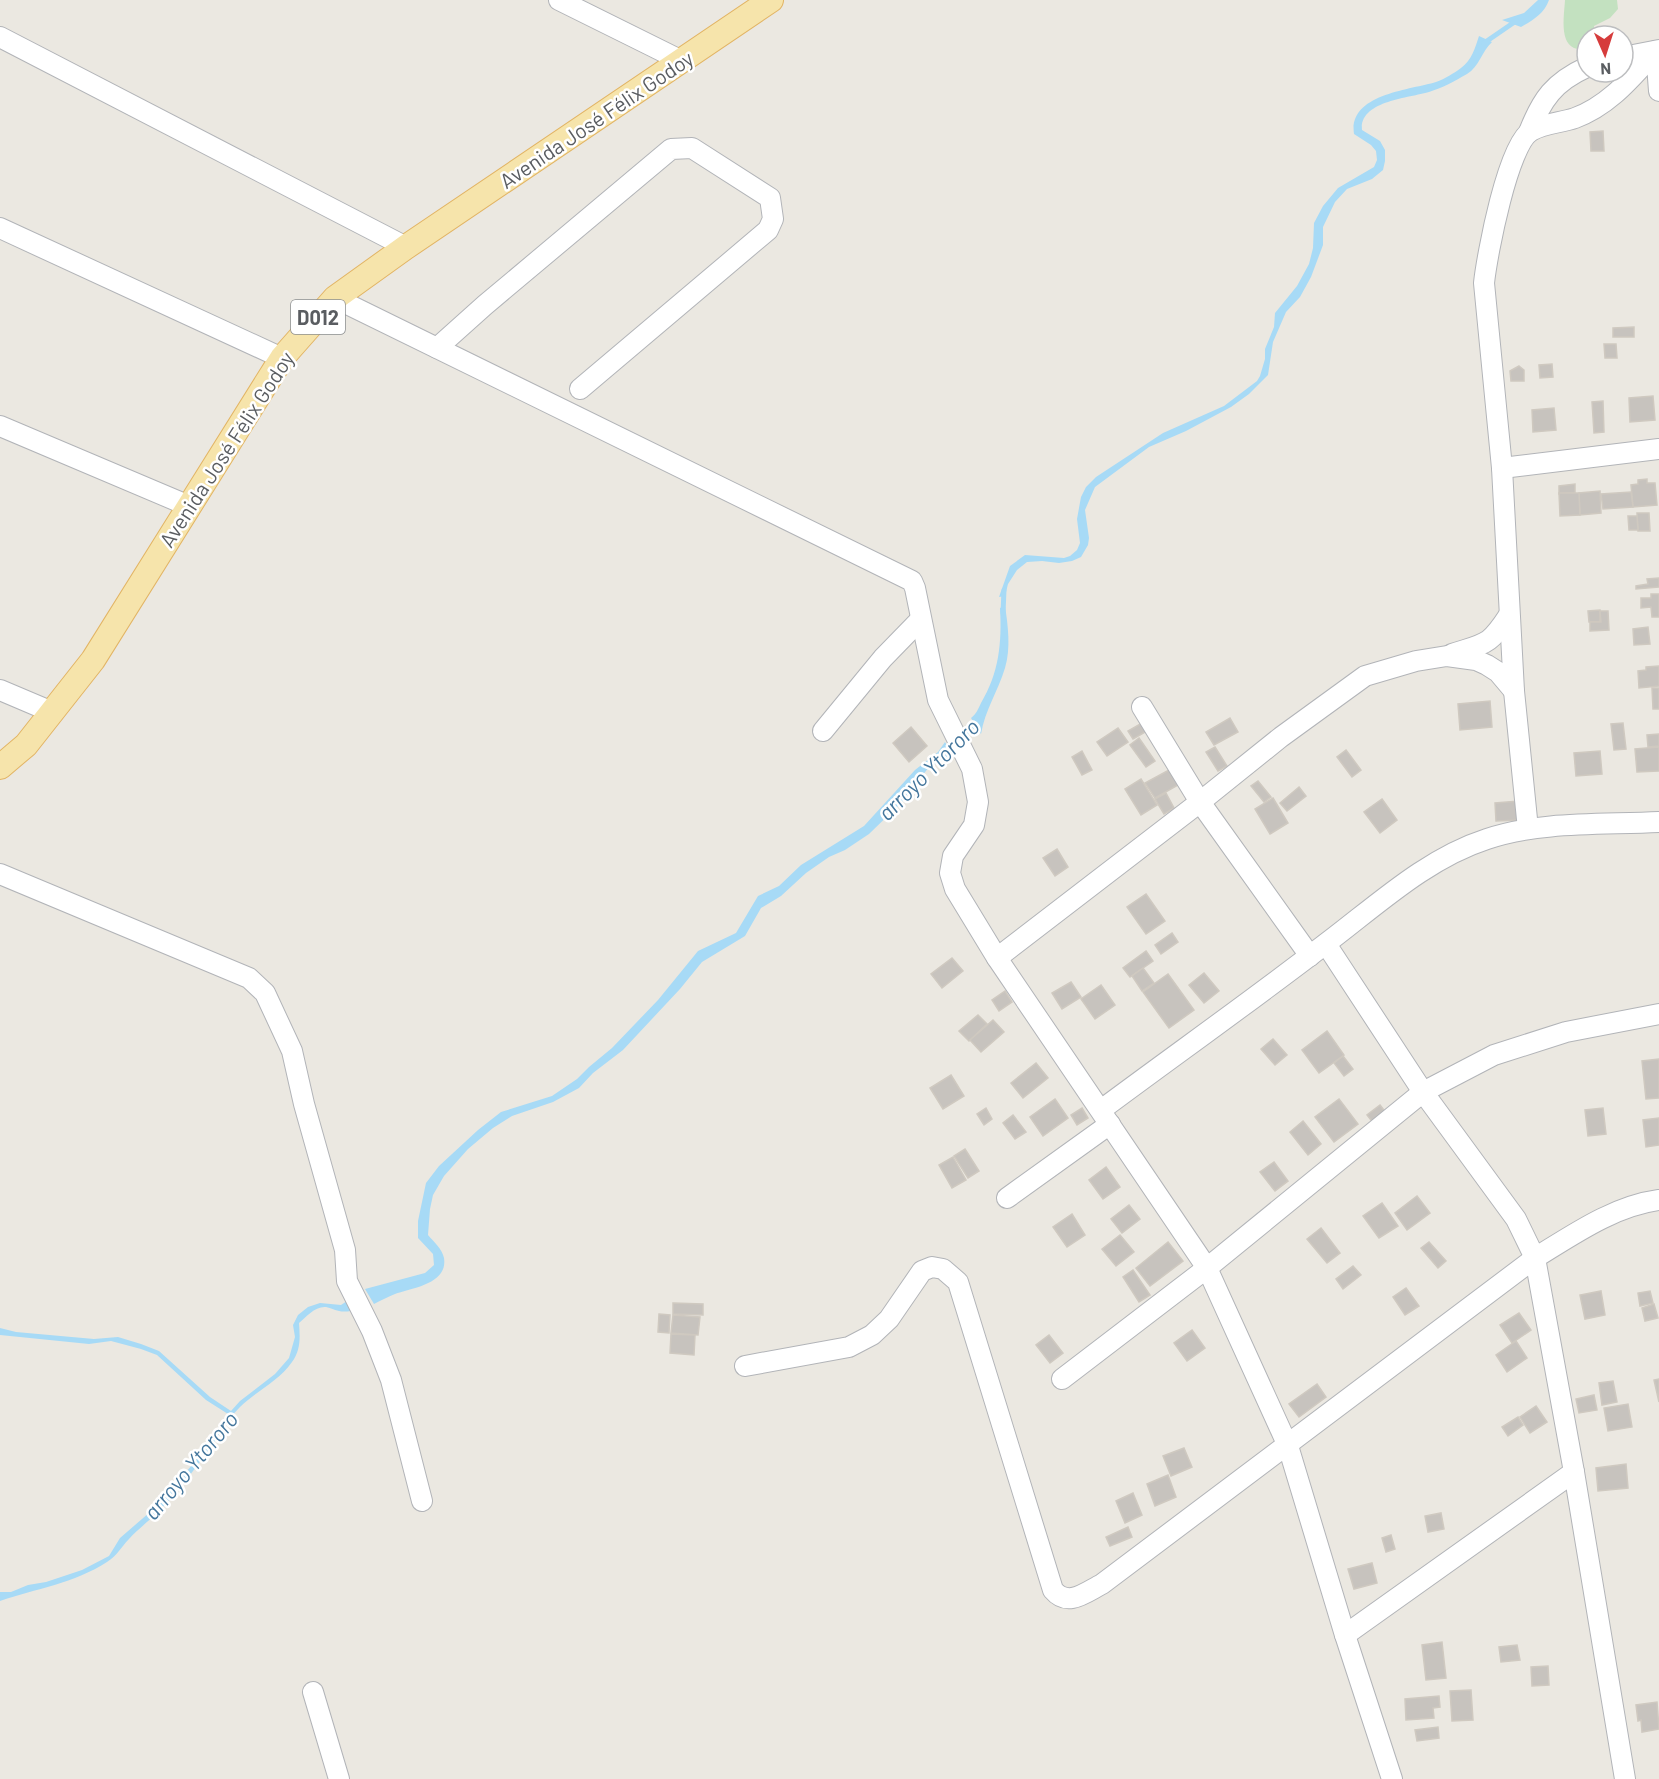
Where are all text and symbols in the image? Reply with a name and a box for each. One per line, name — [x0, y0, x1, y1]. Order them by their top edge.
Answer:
north arrow — [1575, 24, 1635, 84]
street label: Avenida José Félix Godoy — [494, 45, 698, 193]
text: N — [1600, 60, 1612, 79]
road number: D012 — [291, 300, 345, 334]
street label: Avenida José Félix Godoy — [153, 346, 299, 552]
water label: arroyo Ytororo — [872, 713, 984, 825]
water label: arroyo Ytororo — [137, 1406, 243, 1524]

